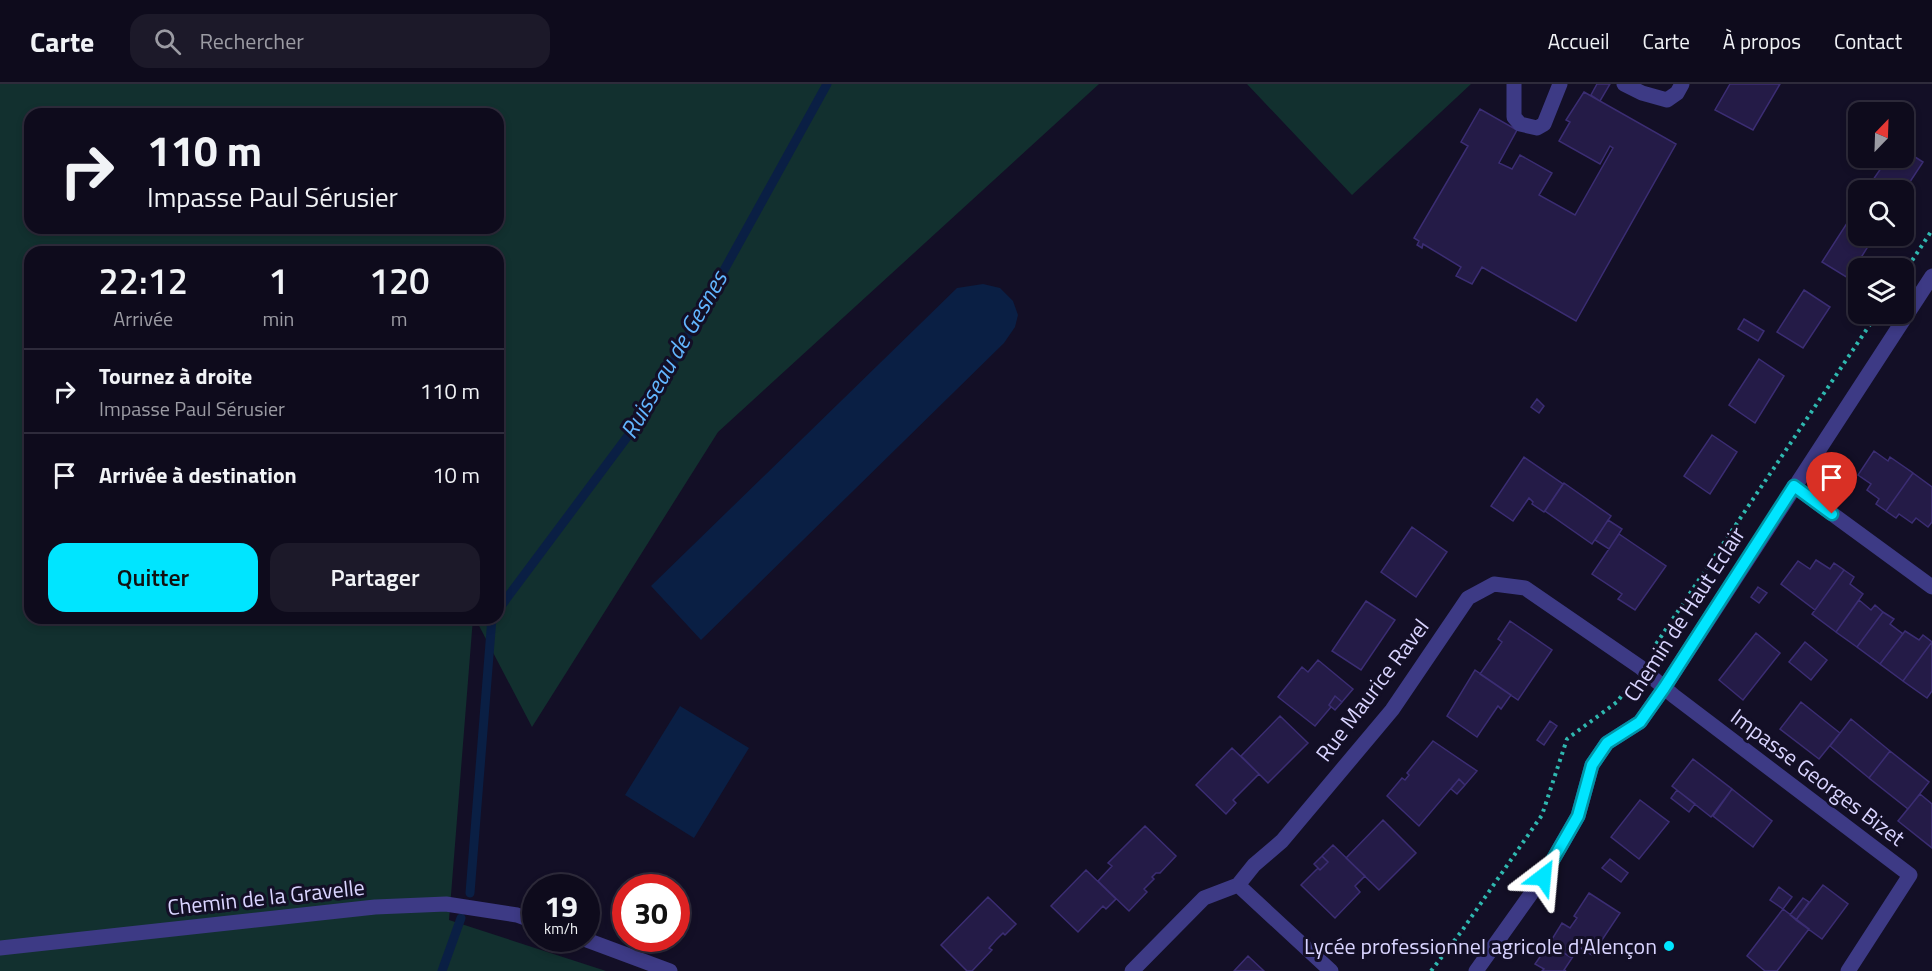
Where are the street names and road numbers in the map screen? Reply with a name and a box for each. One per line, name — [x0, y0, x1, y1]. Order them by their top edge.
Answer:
street label: Chemin de Haut Eclair — [1615, 519, 1754, 708]
street label: Rue Maurice Ravel — [1307, 611, 1437, 769]
street label: Impasse Georges Bizet — [1723, 700, 1913, 854]
street label: Chemin de la Gravelle — [166, 870, 366, 924]

